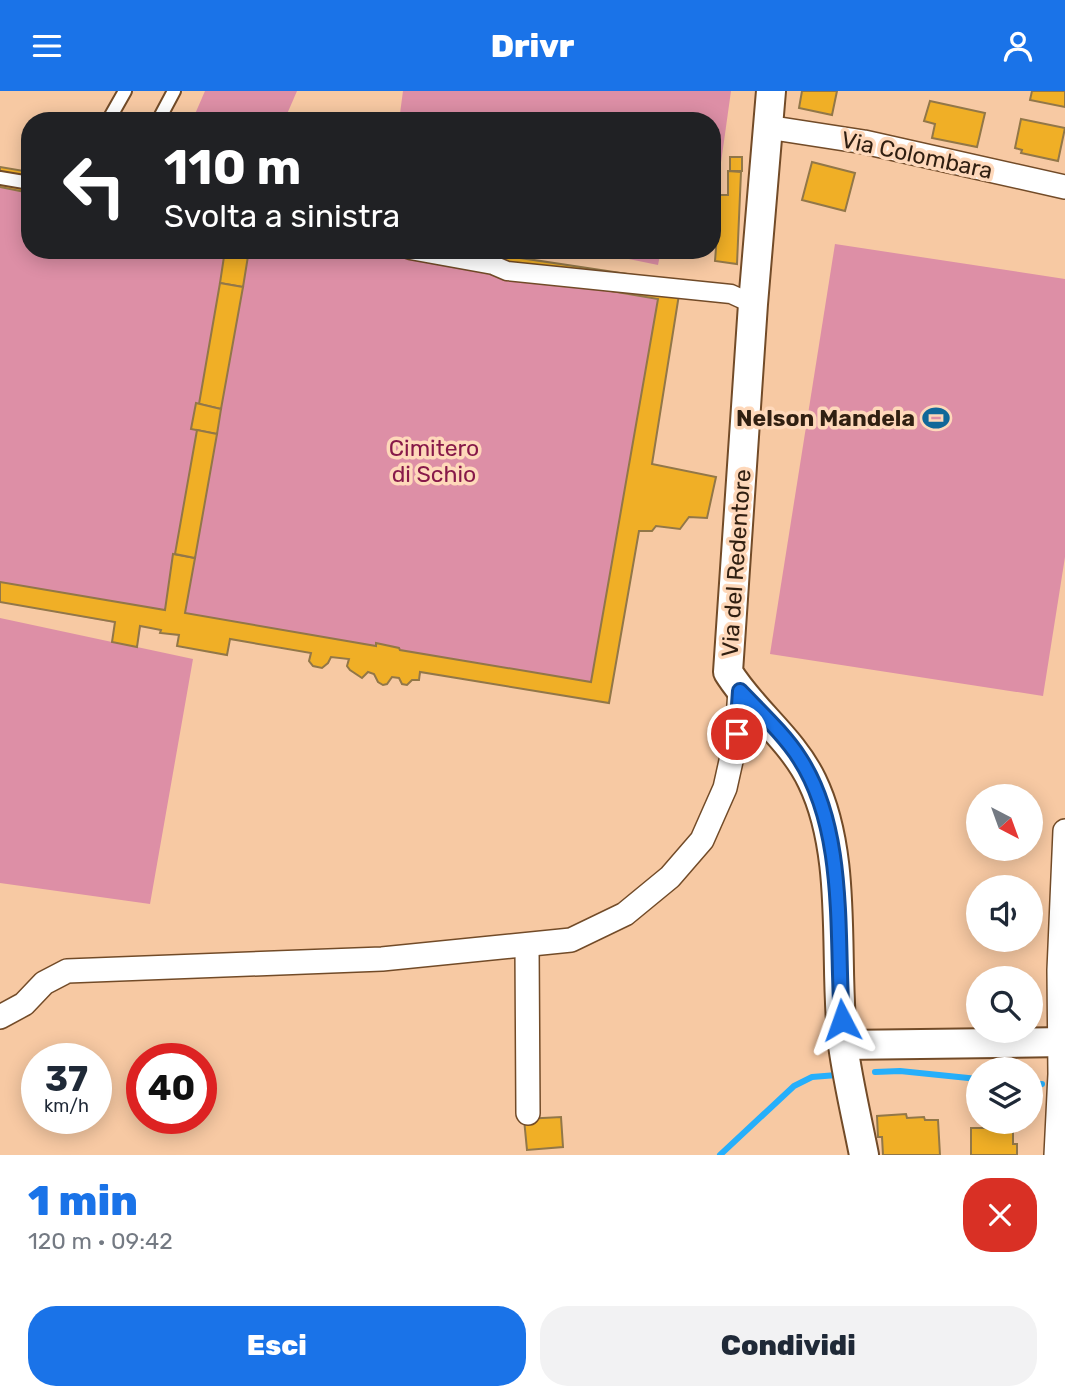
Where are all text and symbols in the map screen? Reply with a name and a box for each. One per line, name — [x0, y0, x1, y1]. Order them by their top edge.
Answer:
icon: menu — [28, 27, 66, 65]
text: Drivr — [491, 27, 574, 65]
icon: person — [999, 27, 1037, 65]
street label: Via Colombara — [839, 125, 995, 185]
text: 110 m — [164, 138, 301, 196]
icon: left — [49, 140, 140, 231]
text: Svolta a sinistra — [164, 197, 400, 235]
sports icon: Nelson Mandela — [921, 403, 951, 433]
place label: Nelson Mandela — [736, 404, 915, 432]
park label: Cimitero di Schio — [389, 434, 479, 488]
street label: Via del Redentore — [715, 468, 757, 658]
pin — [707, 704, 767, 764]
icon: arrive — [718, 715, 756, 753]
north arrow — [966, 784, 1043, 861]
map controls — [966, 784, 1043, 1134]
button: sound — [966, 875, 1043, 952]
button: search — [966, 966, 1043, 1043]
position arrow — [805, 983, 879, 1057]
speed limit sign: 40 — [126, 1043, 217, 1134]
button: layers — [966, 1057, 1043, 1134]
text: 37 — [45, 1058, 88, 1100]
text: km/h — [44, 1095, 89, 1117]
text: 1 min — [28, 1176, 138, 1226]
button: close — [963, 1178, 1037, 1252]
text: 120 m · 09:42 — [28, 1227, 173, 1255]
button: Esci — [28, 1306, 526, 1386]
button: Condividi — [540, 1306, 1037, 1386]

